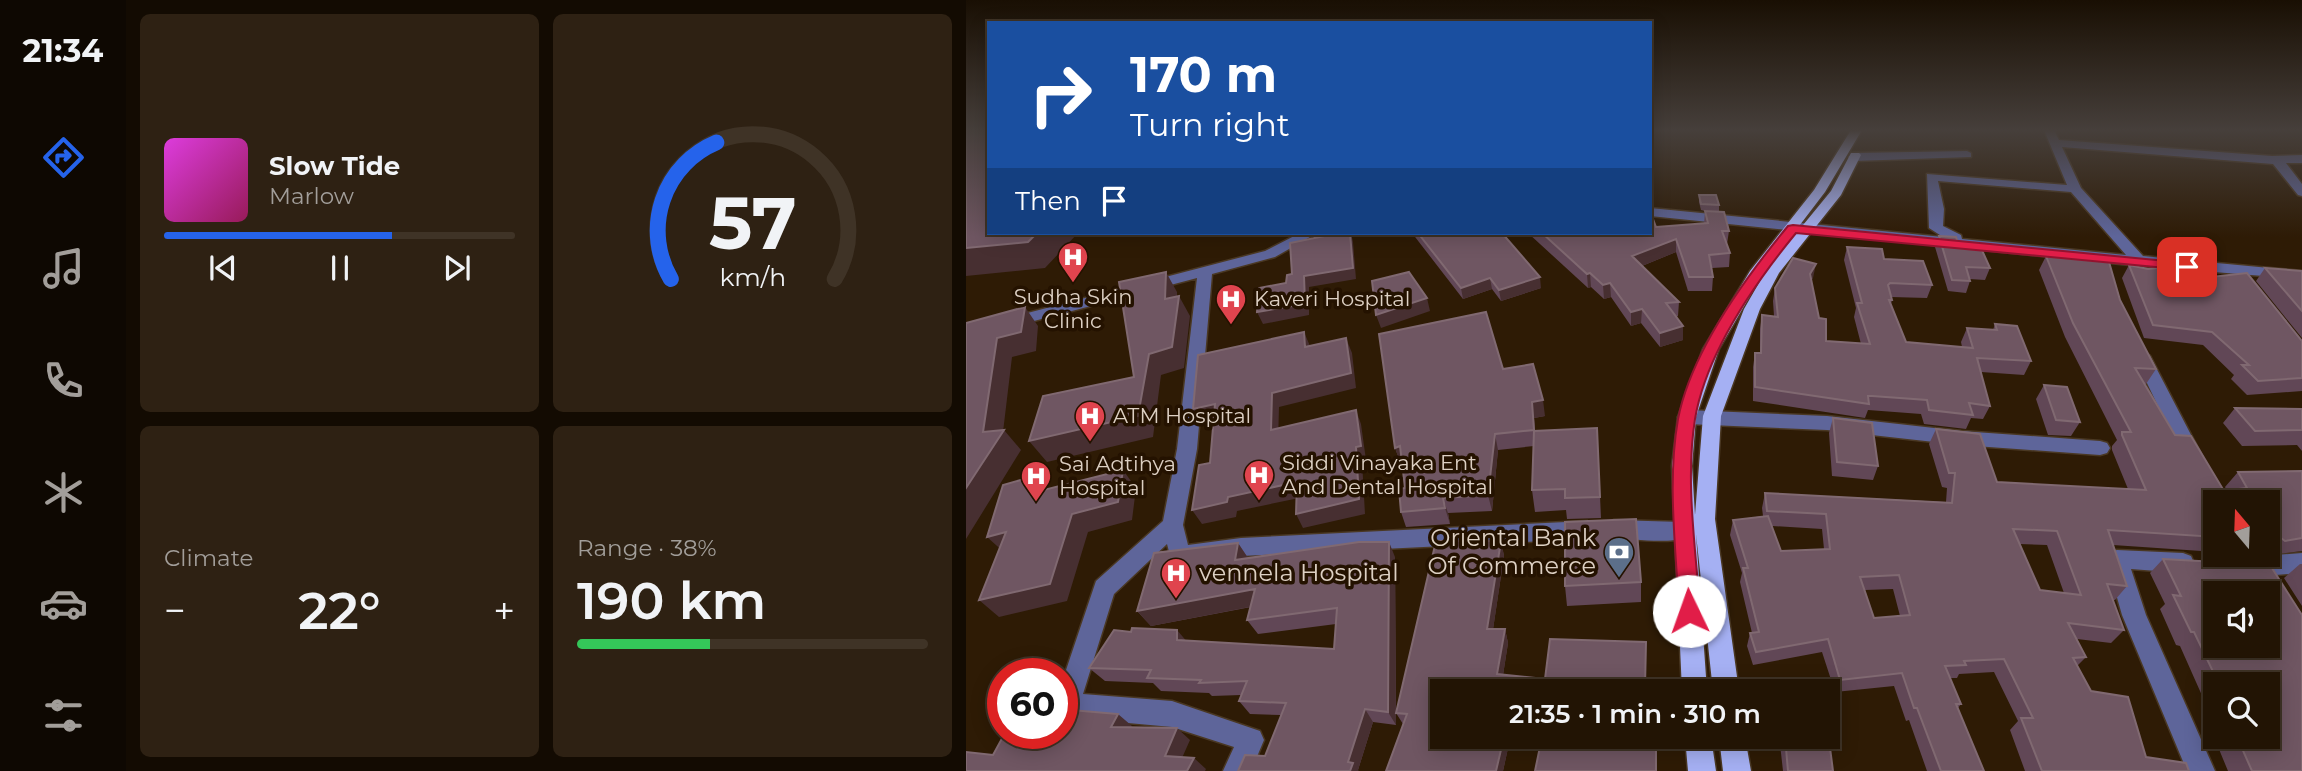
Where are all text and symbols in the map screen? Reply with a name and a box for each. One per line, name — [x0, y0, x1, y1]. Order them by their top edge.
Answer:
text: 21:34 — [23, 31, 103, 70]
text: 170 m — [1130, 45, 1277, 104]
icon: right — [1015, 49, 1106, 140]
text: Turn right — [1130, 105, 1290, 144]
icon: directions — [39, 133, 88, 182]
text: Slow Tide — [269, 150, 400, 182]
text: 57 — [709, 179, 796, 267]
text: Marlow — [269, 182, 354, 210]
icon: arrive — [1095, 182, 1133, 220]
text: Then — [1015, 185, 1081, 217]
pin — [2157, 237, 2217, 297]
hospital icon: Sudha Skin Clinic — [1056, 240, 1090, 284]
icon: music — [39, 244, 88, 293]
icon: arrive — [2168, 248, 2206, 286]
icon: previous — [204, 249, 242, 287]
icon: pause — [321, 249, 359, 287]
icon: next — [438, 249, 476, 287]
text: km/h — [719, 262, 786, 292]
hospital icon: Kaveri Hospital — [1214, 282, 1248, 326]
place label: Sudha Skin Clinic — [1014, 284, 1132, 333]
place label: Kaveri Hospital — [1254, 286, 1410, 311]
icon: phone — [39, 356, 88, 405]
hospital icon: ATM Hospital — [1073, 399, 1107, 443]
place label: ATM Hospital — [1113, 403, 1251, 428]
place label: Siddi Vinayaka Ent And Dental Hospital — [1282, 450, 1493, 499]
place label: Sai Adtihya Hospital — [1059, 451, 1176, 500]
hospital icon: Siddi Vinayaka Ent And Dental Hospital — [1242, 458, 1276, 502]
hospital icon: Sai Adtihya Hospital — [1019, 459, 1053, 503]
icon: climate — [39, 468, 88, 517]
north arrow — [2203, 490, 2280, 567]
map controls — [2203, 490, 2280, 749]
place label: Oriental Bank Of Commerce — [1427, 523, 1597, 580]
text: Range · 38% — [577, 534, 717, 562]
bank icon: Oriental Bank Of Commerce — [1602, 535, 1636, 579]
text: Climate — [164, 544, 253, 572]
hospital icon: vennela Hospital — [1159, 556, 1193, 600]
place label: vennela Hospital — [1199, 558, 1399, 587]
text: 190 km — [577, 569, 766, 632]
position arrow — [1652, 574, 1726, 648]
icon: car — [39, 579, 88, 628]
text: 22° — [298, 579, 381, 642]
button: sound — [2203, 581, 2280, 658]
text: − — [164, 587, 186, 634]
text: + — [493, 587, 515, 634]
speed limit sign: 60 — [987, 658, 1078, 749]
button: search — [2203, 672, 2280, 749]
icon: filters — [39, 691, 88, 740]
text: 21:35 · 1 min · 310 m — [1509, 698, 1761, 730]

